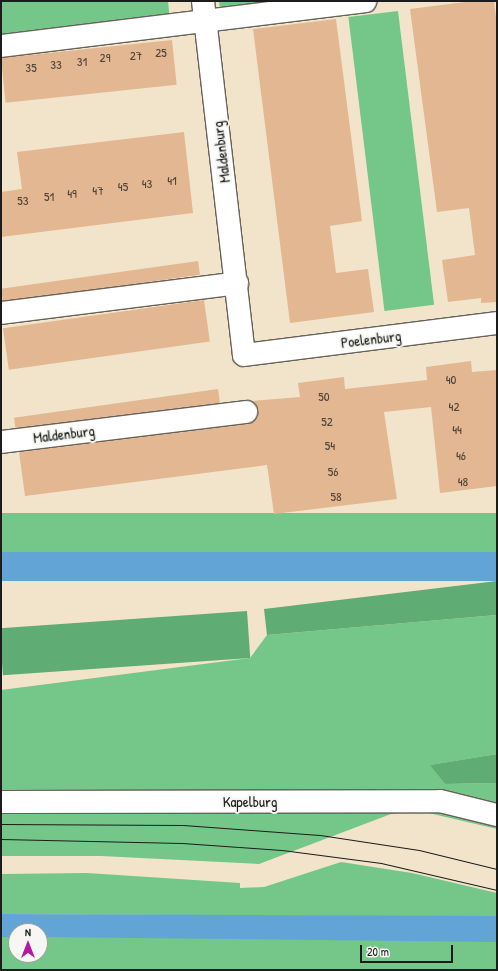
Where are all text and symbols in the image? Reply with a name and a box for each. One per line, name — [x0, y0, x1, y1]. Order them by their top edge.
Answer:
house number: 25 — [155, 44, 167, 60]
house number: 27 — [130, 47, 142, 63]
house number: 29 — [100, 49, 110, 65]
house number: 31 — [77, 53, 87, 69]
house number: 33 — [50, 56, 62, 72]
house number: 35 — [25, 59, 37, 75]
street label: Maldenburg — [208, 120, 234, 184]
house number: 41 — [167, 172, 177, 188]
house number: 43 — [142, 175, 152, 191]
house number: 45 — [118, 178, 128, 194]
house number: 47 — [92, 182, 104, 198]
house number: 49 — [67, 185, 77, 201]
house number: 51 — [44, 188, 54, 204]
house number: 53 — [17, 192, 29, 208]
street label: Poelenburg — [340, 326, 402, 352]
house number: 40 — [446, 371, 456, 387]
house number: 50 — [318, 388, 330, 404]
house number: 42 — [449, 398, 459, 414]
house number: 52 — [321, 413, 333, 429]
street label: Maldenburg — [32, 421, 96, 447]
house number: 44 — [452, 421, 462, 437]
house number: 54 — [325, 437, 335, 453]
house number: 46 — [456, 447, 466, 463]
house number: 56 — [328, 463, 338, 479]
house number: 48 — [458, 473, 468, 489]
house number: 58 — [330, 488, 342, 504]
street label: Kapelburg — [223, 793, 277, 811]
north arrow — [8, 923, 48, 963]
text: N — [25, 925, 31, 939]
scale bar — [362, 937, 455, 963]
text: 20 m — [367, 943, 389, 960]

